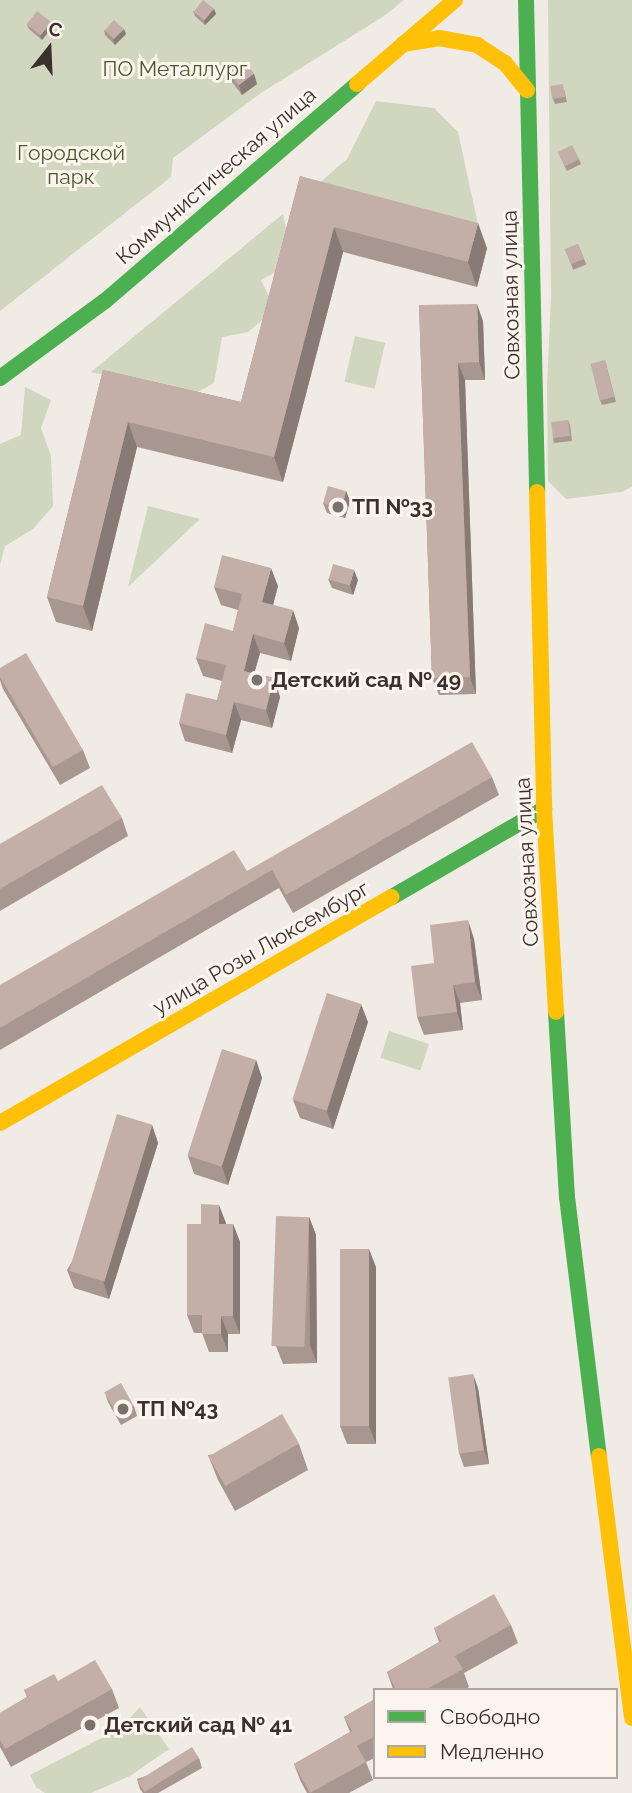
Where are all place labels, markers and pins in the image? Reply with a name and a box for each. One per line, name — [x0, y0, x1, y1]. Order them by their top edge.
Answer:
place label: ТП №33 — [352, 494, 433, 520]
marker: ТП №33 — [330, 499, 346, 515]
place label: Детский сад № 49 — [271, 667, 461, 693]
marker: Детский сад № 49 — [249, 672, 265, 688]
place label: ТП №43 — [137, 1396, 218, 1422]
marker: ТП №43 — [115, 1401, 131, 1417]
place label: Детский сад № 41 — [104, 1712, 292, 1738]
marker: Детский сад № 41 — [82, 1717, 98, 1733]

